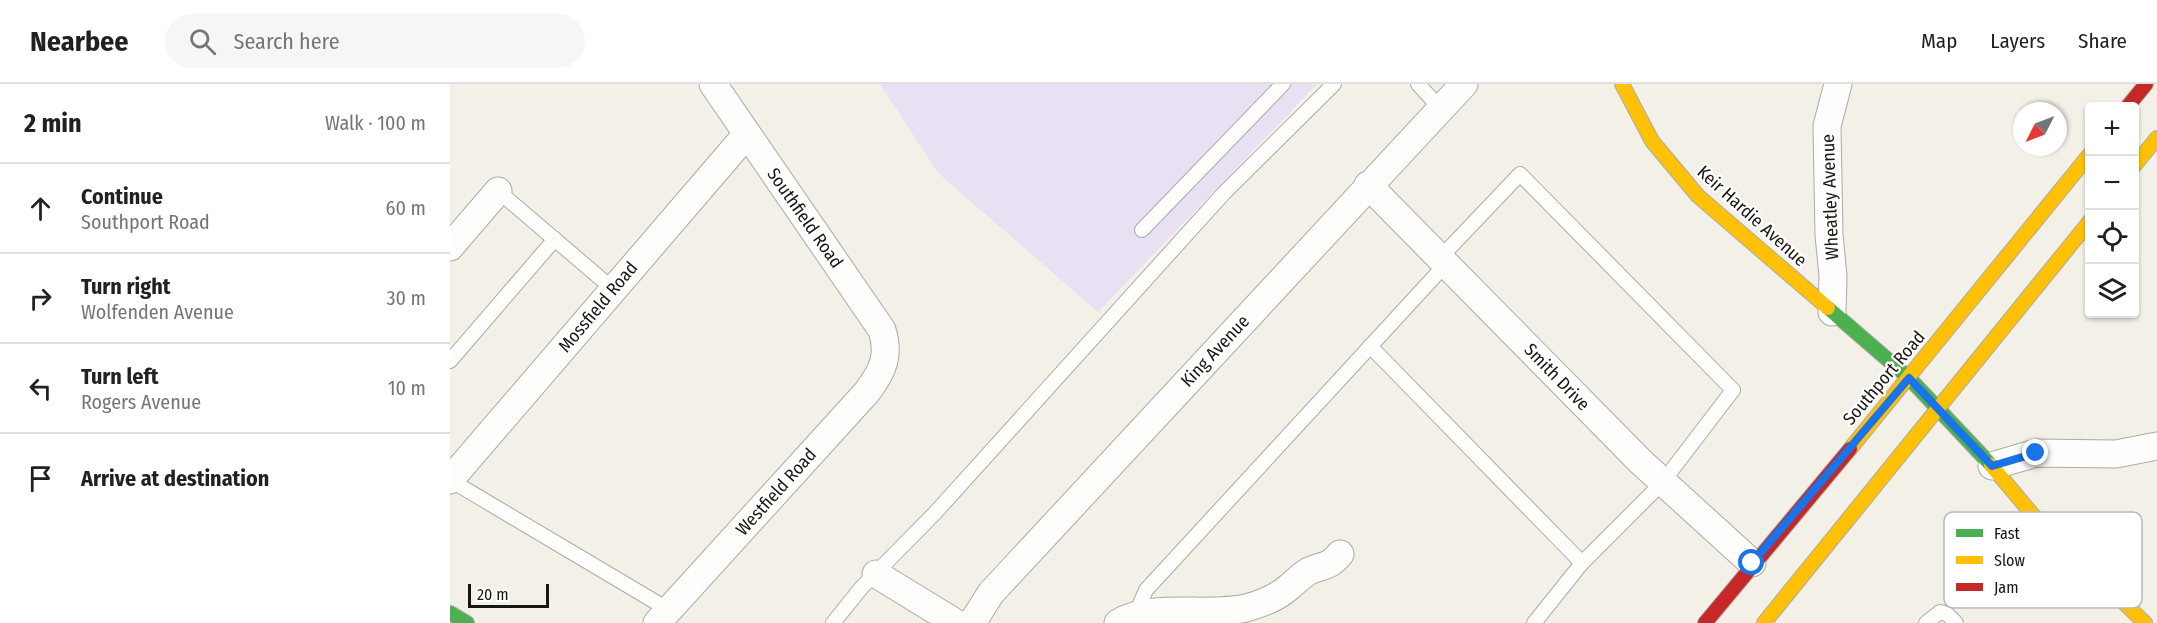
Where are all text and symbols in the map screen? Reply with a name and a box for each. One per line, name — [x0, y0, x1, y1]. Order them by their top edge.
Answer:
search box — [165, 14, 585, 68]
text: Nearbee — [30, 25, 129, 58]
icon: search — [186, 25, 219, 58]
text: Search here — [234, 28, 340, 55]
text: Map — [1921, 28, 1957, 54]
text: Layers — [1990, 28, 2045, 54]
text: Share — [2078, 28, 2127, 54]
north arrow — [2013, 102, 2067, 156]
map controls — [2085, 102, 2139, 318]
button: + — [2085, 102, 2139, 156]
text: 2 min — [24, 108, 82, 139]
text: Walk · 100 m — [325, 111, 426, 135]
street label: Wheatley Avenue — [1817, 134, 1843, 260]
button: − — [2085, 156, 2139, 210]
street label: Keir Hardie Avenue — [1693, 161, 1811, 271]
street label: Southfield Road — [762, 164, 848, 272]
text: Continue — [81, 183, 163, 210]
icon: ahead — [24, 192, 57, 225]
text: 60 m — [386, 196, 426, 220]
text: Southport Road — [81, 210, 210, 234]
button: locate — [2085, 210, 2139, 264]
street label: Mossfield Road — [554, 257, 642, 357]
button: layers — [2085, 264, 2139, 318]
text: Turn right — [81, 273, 170, 300]
icon: right — [24, 282, 57, 315]
text: 30 m — [386, 286, 426, 310]
text: Wolfenden Avenue — [81, 300, 234, 324]
street label: King Avenue — [1176, 310, 1254, 392]
street label: Southport Road — [1838, 327, 1930, 429]
street label: Smith Drive — [1520, 339, 1595, 415]
text: Turn left — [81, 363, 159, 390]
icon: left — [24, 372, 57, 405]
text: 10 m — [388, 376, 426, 400]
text: Rogers Avenue — [81, 390, 201, 414]
route end — [2022, 439, 2048, 465]
street label: Westfield Road — [731, 444, 821, 540]
icon: arrive — [24, 462, 57, 495]
text: Arrive at destination — [81, 465, 269, 492]
legend — [1944, 512, 2142, 608]
text: Fast — [1994, 524, 2021, 543]
route start — [1738, 549, 1764, 575]
text: Slow — [1994, 551, 2025, 570]
text: Jam — [1994, 578, 2019, 597]
scale bar — [468, 581, 549, 608]
text: 20 m — [477, 585, 508, 604]

